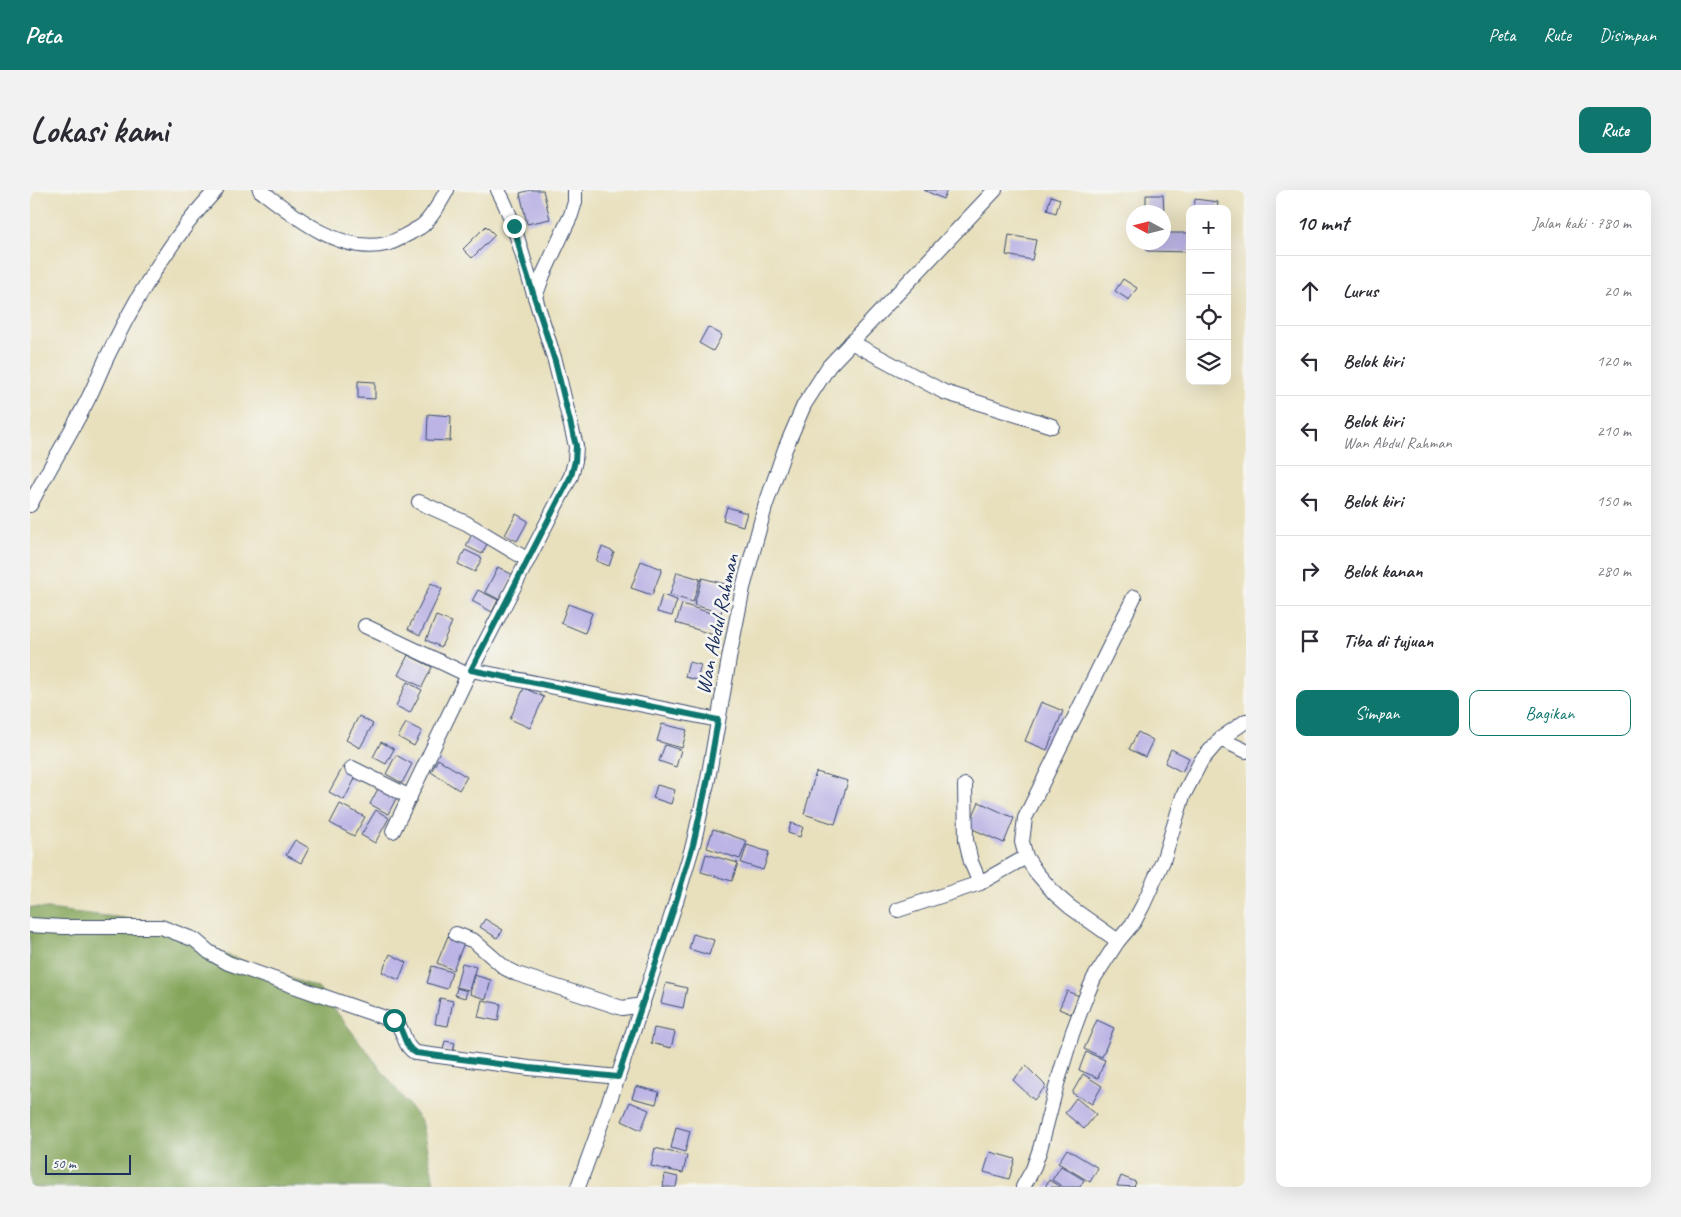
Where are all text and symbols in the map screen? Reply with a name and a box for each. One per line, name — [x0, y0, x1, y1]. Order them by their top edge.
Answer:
text: Peta — [25, 20, 62, 50]
text: Peta — [1489, 24, 1516, 46]
text: Rute — [1544, 24, 1571, 46]
text: Disimpan — [1599, 24, 1656, 46]
button: Rute — [1579, 107, 1651, 153]
text: Lokasi kami — [30, 108, 168, 153]
north arrow — [1126, 205, 1171, 250]
map controls — [1186, 205, 1231, 385]
button: + — [1186, 205, 1231, 250]
text: 10 mnt — [1296, 210, 1349, 236]
text: Jalan kaki · 780 m — [1533, 213, 1631, 233]
route end — [503, 215, 526, 238]
button: − — [1186, 250, 1231, 295]
icon: ahead — [1296, 277, 1324, 305]
text: Lurus — [1343, 279, 1378, 303]
text: 20 m — [1604, 281, 1631, 301]
button: locate — [1186, 295, 1231, 340]
button: layers — [1186, 340, 1231, 385]
icon: left — [1296, 347, 1324, 375]
text: Belok kiri — [1343, 349, 1403, 373]
text: 120 m — [1597, 351, 1631, 371]
text: Belok kiri — [1343, 409, 1403, 433]
icon: left — [1296, 417, 1324, 445]
text: 210 m — [1597, 421, 1631, 441]
text: Wan Abdul Rahman — [1343, 433, 1452, 453]
icon: left — [1296, 487, 1324, 515]
text: Belok kiri — [1343, 489, 1403, 513]
text: 150 m — [1597, 491, 1631, 511]
street label: Wan Abdul Rahman — [689, 551, 745, 697]
icon: right — [1296, 557, 1324, 585]
text: Belok kanan — [1343, 559, 1422, 583]
text: 280 m — [1597, 561, 1631, 581]
icon: arrive — [1296, 627, 1324, 655]
text: Tiba di tujuan — [1343, 629, 1433, 653]
button: Simpan — [1296, 690, 1459, 736]
button: Bagikan — [1469, 690, 1631, 736]
route start — [383, 1009, 406, 1032]
scale bar — [45, 1152, 131, 1175]
text: 50 m — [52, 1155, 76, 1172]

